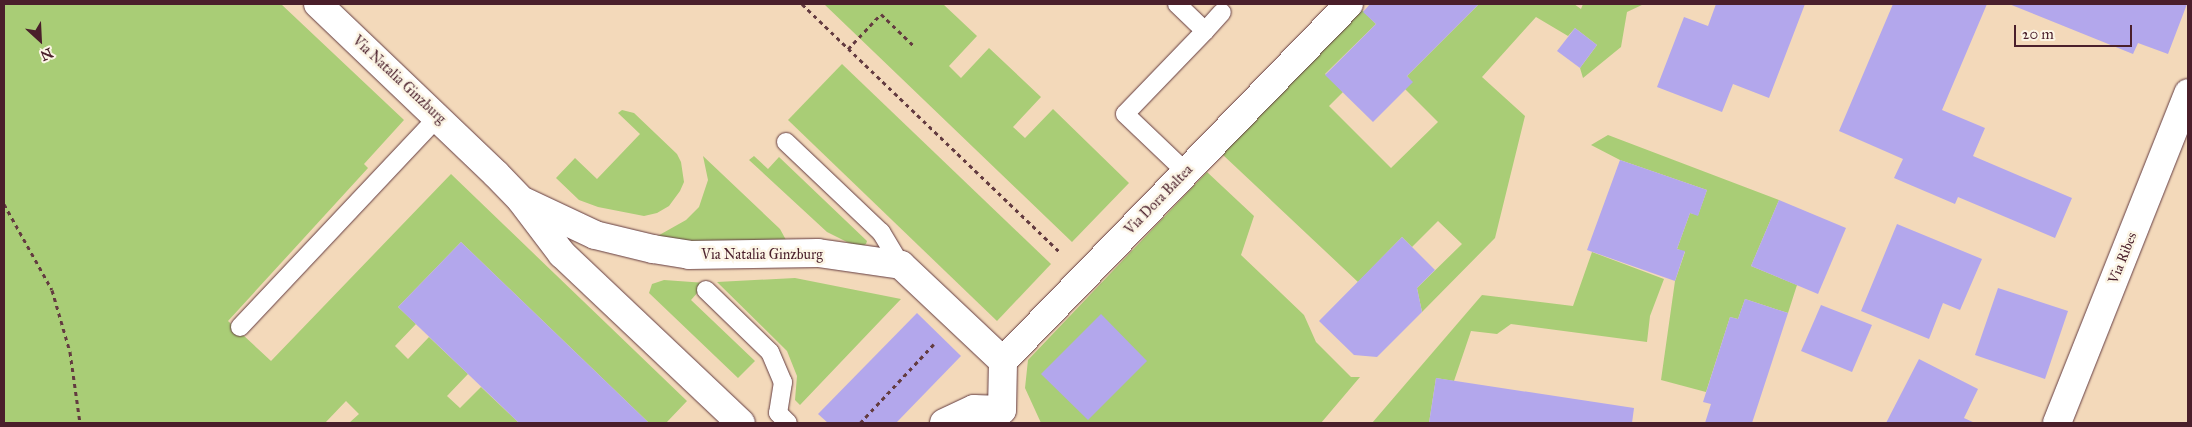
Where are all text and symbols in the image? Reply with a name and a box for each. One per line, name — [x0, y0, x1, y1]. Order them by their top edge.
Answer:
north arrow — [15, 15, 65, 65]
scale bar — [2017, 15, 2134, 47]
text: 20 m — [2022, 25, 2054, 43]
street label: Via Natalia Ginzburg — [349, 32, 449, 128]
text: N — [38, 44, 56, 64]
street label: Via Dora Baltea — [1122, 162, 1196, 238]
street label: Via Ribes — [2105, 230, 2141, 286]
street label: Via Natalia Ginzburg — [701, 247, 823, 263]

